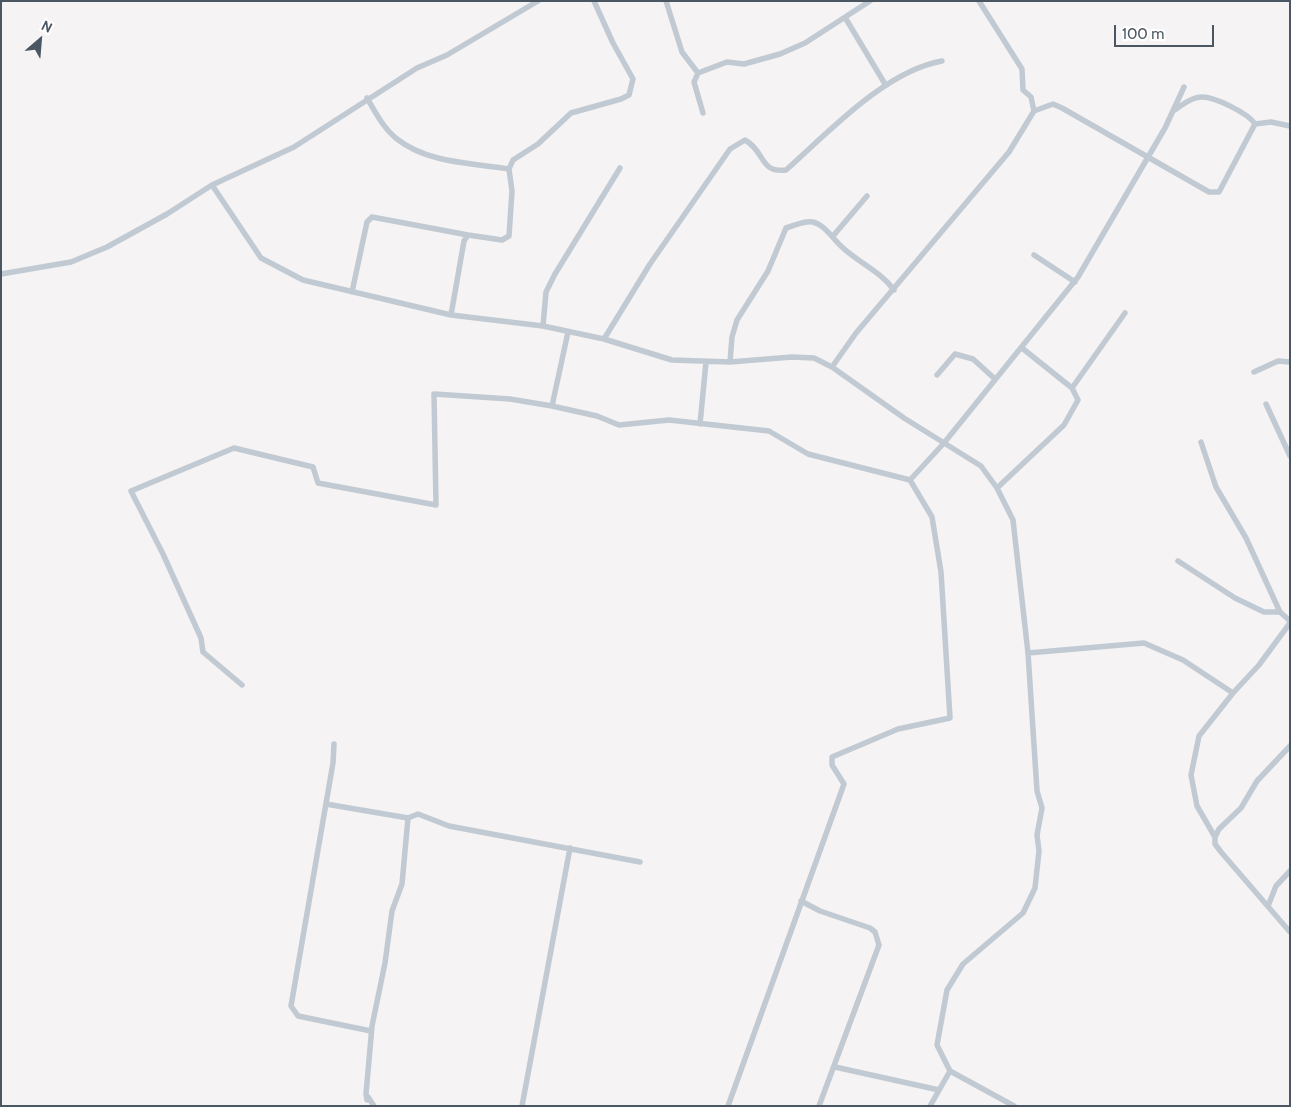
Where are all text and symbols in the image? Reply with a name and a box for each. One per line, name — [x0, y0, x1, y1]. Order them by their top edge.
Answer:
north arrow — [15, 15, 65, 65]
scale bar — [1116, 15, 1216, 47]
text: N — [38, 16, 55, 37]
text: 100 m — [1122, 25, 1164, 43]

